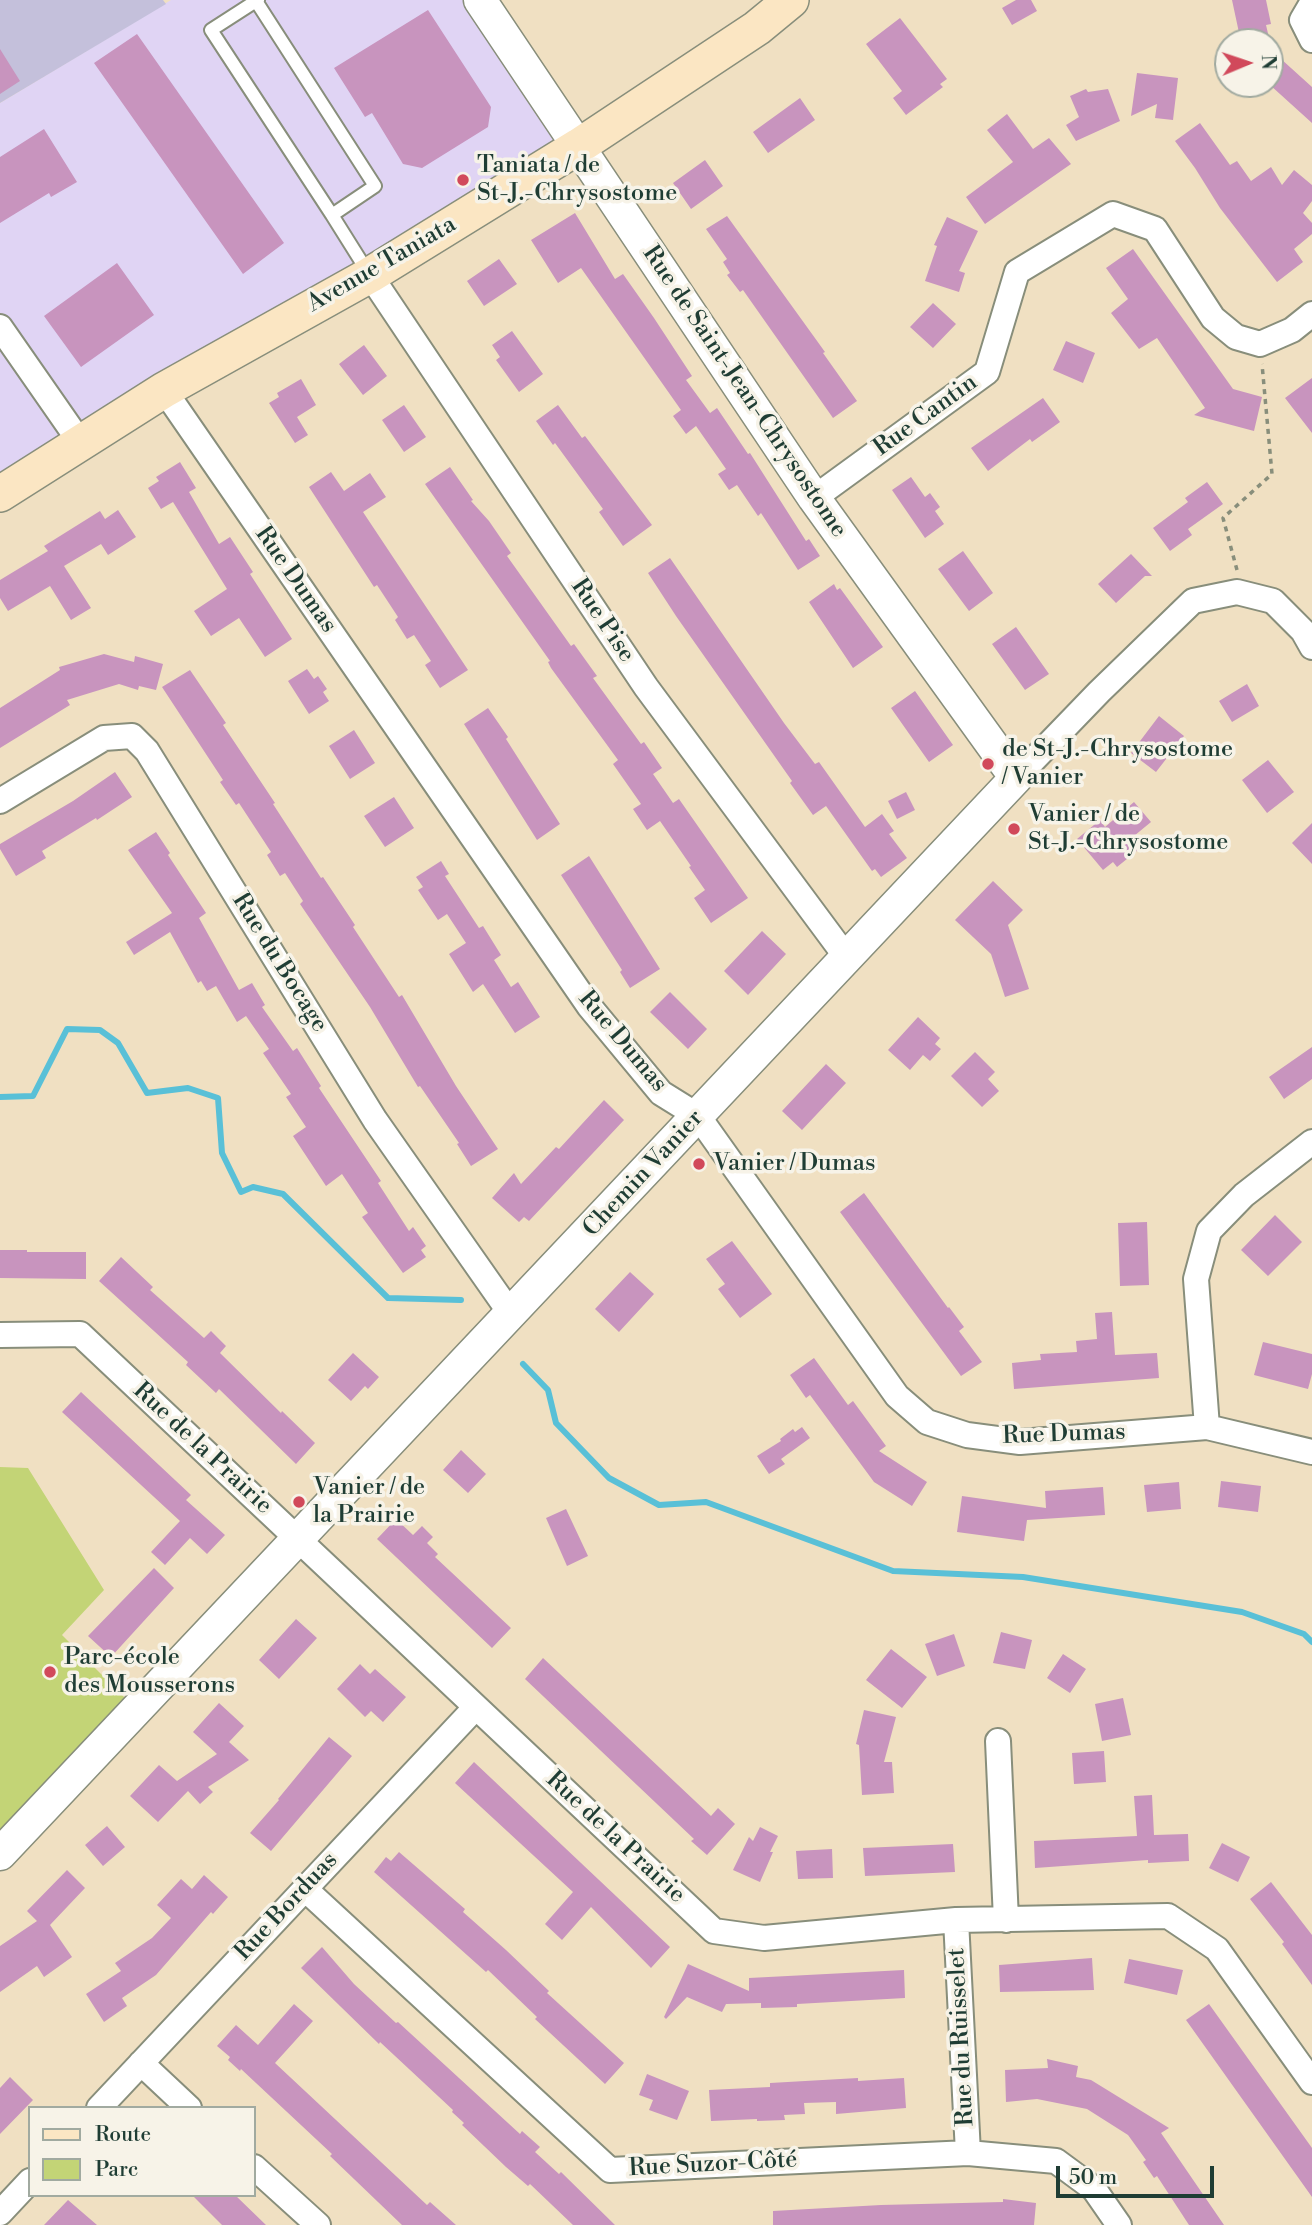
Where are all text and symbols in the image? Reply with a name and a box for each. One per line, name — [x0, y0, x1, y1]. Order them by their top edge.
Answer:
north arrow — [1214, 28, 1284, 98]
text: N — [1256, 54, 1280, 70]
place label: Taniata / de St-J.-Chrysostome — [477, 152, 677, 208]
marker: Taniata / de St-J.-Chrysostome — [455, 172, 471, 188]
street label: Avenue Taniata — [302, 211, 462, 319]
street label: Rue de Saint-Jean-Chrysostome — [635, 241, 853, 543]
street label: Rue Cantin — [869, 369, 983, 463]
street label: Rue Dumas — [248, 521, 342, 639]
street label: Rue Pise — [564, 574, 640, 668]
place label: de St-J.-Chrysostome / Vanier — [1002, 736, 1233, 792]
marker: de St-J.-Chrysostome / Vanier — [980, 756, 996, 772]
place label: Vanier / de St-J.-Chrysostome — [1028, 801, 1228, 857]
marker: Vanier / de St-J.-Chrysostome — [1006, 821, 1022, 837]
street label: Rue du Bocage — [225, 888, 333, 1038]
street label: Rue Dumas — [571, 986, 673, 1098]
street label: Chemin Vanier — [578, 1105, 710, 1243]
place label: Vanier / Dumas — [713, 1150, 875, 1178]
marker: Vanier / Dumas — [691, 1156, 707, 1172]
street label: Rue de la Prairie — [126, 1377, 278, 1521]
street label: Rue Dumas — [1002, 1418, 1126, 1452]
place label: Vanier / de la Prairie — [313, 1474, 425, 1530]
marker: Vanier / de la Prairie — [291, 1494, 307, 1510]
place label: Parc-école des Mousserons — [64, 1644, 235, 1700]
marker: Parc-école des Mousserons — [42, 1664, 58, 1680]
street label: Rue de la Prairie — [539, 1766, 691, 1910]
street label: Rue Borduas — [229, 1847, 345, 1967]
street label: Rue du Ruisselet — [943, 1947, 981, 2127]
legend — [28, 2106, 256, 2197]
text: Route — [95, 2122, 151, 2148]
street label: Rue Suzor-Côté — [628, 2146, 798, 2184]
scale bar — [1060, 2152, 1218, 2196]
text: Parc — [95, 2157, 138, 2183]
text: 50 m — [1069, 2165, 1117, 2191]

